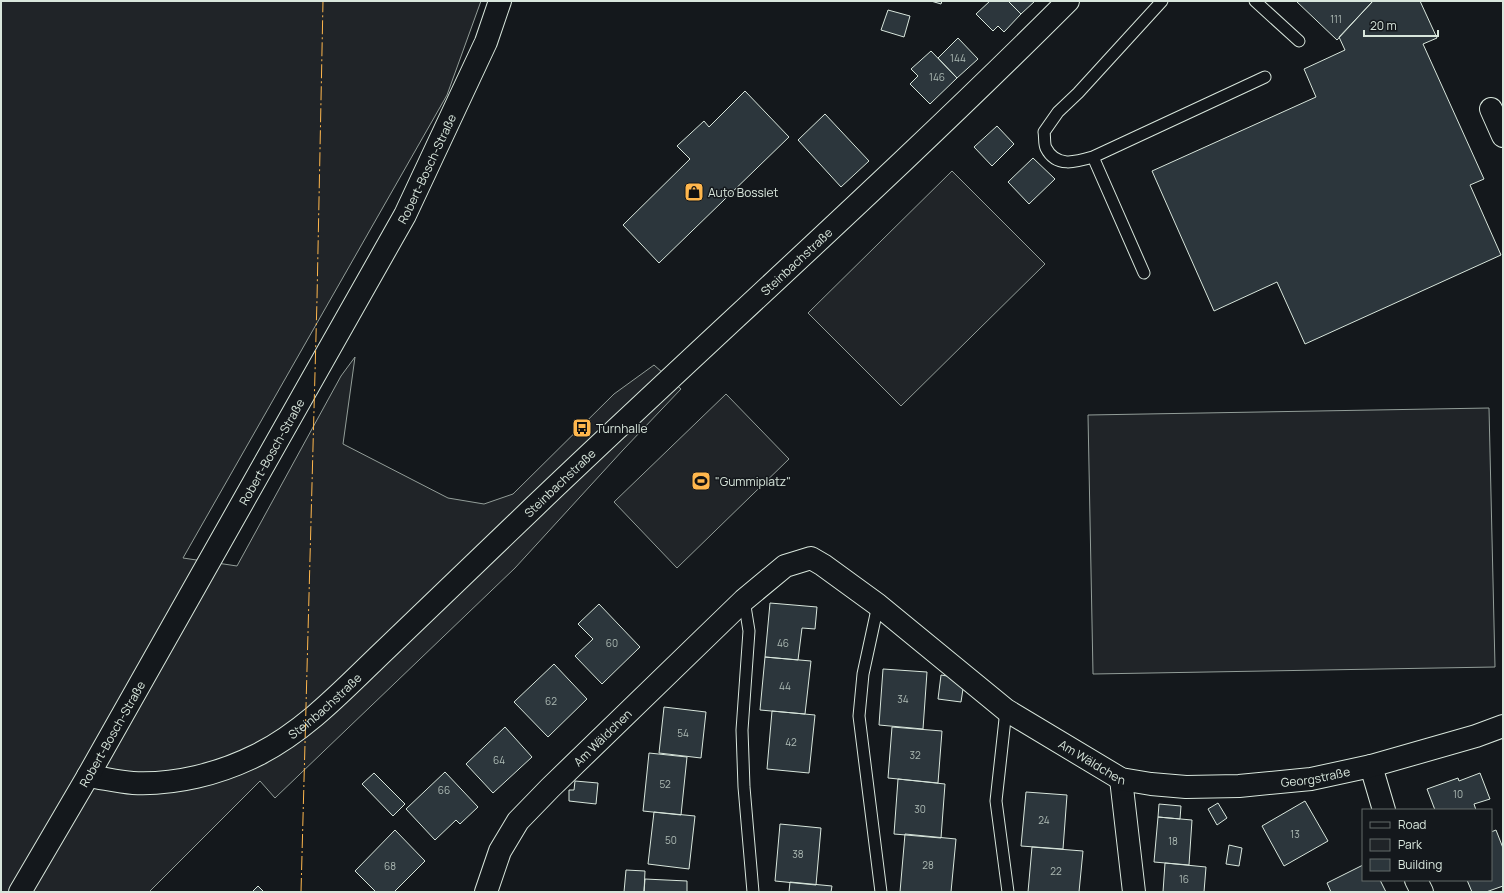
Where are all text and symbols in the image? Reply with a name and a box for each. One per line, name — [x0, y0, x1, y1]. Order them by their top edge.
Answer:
house number: 111 — [1330, 12, 1342, 26]
scale bar — [1364, 12, 1438, 38]
text: 20 m — [1370, 17, 1397, 34]
house number: 144 — [950, 51, 966, 65]
house number: 146 — [929, 70, 945, 84]
street label: Robert-Bosch-Straße — [393, 111, 460, 227]
shop icon: Auto Bosslet — [683, 181, 705, 203]
place label: Auto Bosslet — [708, 184, 779, 201]
street label: Steinbachstraße — [756, 224, 836, 299]
street label: Robert-Bosch-Straße — [234, 395, 308, 508]
bus stop icon: Turnhalle — [571, 417, 593, 439]
place label: Turnhalle — [596, 420, 648, 437]
street label: Steinbachstraße — [520, 445, 599, 521]
sports icon: "Gummiplatz" — [690, 470, 712, 492]
place label: "Gummiplatz" — [715, 473, 791, 490]
house number: 60 — [606, 636, 618, 650]
house number: 46 — [777, 636, 789, 650]
street label: Steinbachstraße — [284, 669, 365, 743]
street label: Robert-Bosch-Straße — [75, 677, 149, 790]
house number: 44 — [779, 679, 791, 693]
house number: 34 — [897, 692, 909, 706]
house number: 62 — [545, 694, 557, 708]
street label: Am Wäldchen — [569, 705, 635, 770]
house number: 54 — [677, 726, 689, 740]
house number: 42 — [785, 735, 797, 749]
street label: Am Wäldchen — [1056, 735, 1127, 788]
house number: 32 — [909, 748, 921, 762]
house number: 64 — [493, 753, 505, 767]
street label: Georgstraße — [1280, 762, 1351, 790]
house number: 52 — [659, 777, 671, 791]
house number: 66 — [438, 783, 450, 797]
house number: 10 — [1453, 787, 1463, 801]
house number: 30 — [914, 802, 926, 816]
legend — [1362, 809, 1492, 881]
house number: 24 — [1038, 813, 1050, 827]
text: Road — [1398, 816, 1426, 833]
house number: 13 — [1290, 827, 1300, 841]
house number: 50 — [665, 833, 677, 847]
house number: 18 — [1168, 834, 1178, 848]
text: Park — [1398, 836, 1423, 853]
house number: 38 — [792, 847, 804, 861]
text: Building — [1398, 856, 1442, 873]
house number: 28 — [922, 858, 934, 872]
house number: 68 — [384, 859, 396, 873]
house number: 22 — [1050, 864, 1062, 878]
house number: 16 — [1179, 872, 1189, 886]

